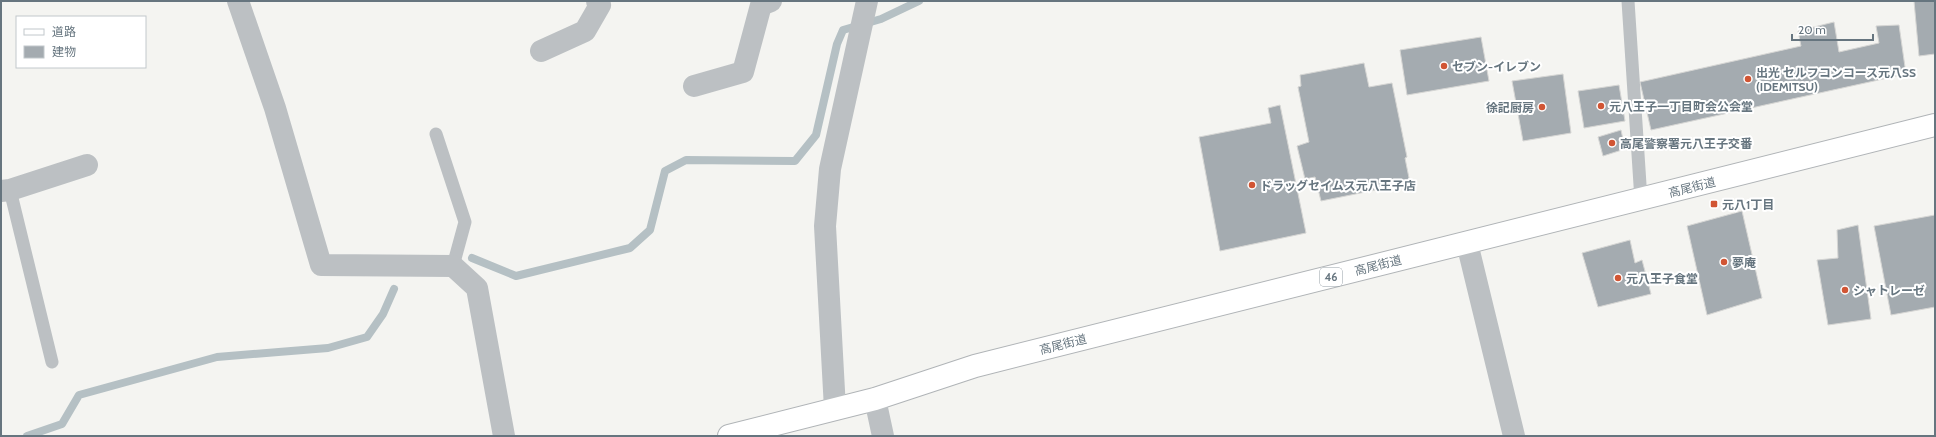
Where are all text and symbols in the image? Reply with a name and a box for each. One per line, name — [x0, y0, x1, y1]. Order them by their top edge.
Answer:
legend — [16, 16, 146, 68]
scale bar — [1792, 16, 1873, 42]
text: 20 m — [1798, 22, 1826, 37]
text: 道路 — [52, 24, 76, 39]
text: 建物 — [52, 44, 76, 59]
place label: セブン-イレブン — [1452, 59, 1541, 74]
marker: セブン-イレブン — [1439, 61, 1449, 71]
place label: 出光 セルフコンコース元八SS (IDEMITSU) — [1756, 65, 1916, 94]
marker: 出光 セルフコンコース元八SS (IDEMITSU) — [1743, 74, 1753, 84]
place label: 元八王子一丁目町会公会堂 — [1609, 99, 1753, 114]
place label: 徐記厨房 — [1486, 100, 1534, 115]
marker: 元八王子一丁目町会公会堂 — [1596, 101, 1606, 111]
marker: 徐記厨房 — [1537, 102, 1547, 112]
place label: 高尾警察署元八王子交番 — [1620, 136, 1753, 151]
marker: 高尾警察署元八王子交番 — [1607, 138, 1617, 148]
street label: 高尾街道 — [1667, 174, 1717, 200]
place label: ドラッグセイムス元八王子店 — [1260, 178, 1416, 193]
marker: ドラッグセイムス元八王子店 — [1247, 180, 1257, 190]
place label: 元八1丁目 — [1722, 197, 1774, 212]
marker: 元八1丁目 — [1709, 199, 1719, 209]
street label: 高尾街道 — [1353, 252, 1403, 278]
place label: 夢庵 — [1732, 255, 1756, 270]
marker: 夢庵 — [1719, 257, 1729, 267]
road number: 46 — [1320, 268, 1342, 286]
place label: 元八王子食堂 — [1626, 271, 1698, 286]
marker: 元八王子食堂 — [1613, 273, 1623, 283]
place label: シャトレーゼ — [1853, 283, 1925, 298]
marker: シャトレーゼ — [1840, 285, 1850, 295]
street label: 高尾街道 — [1038, 331, 1088, 357]

